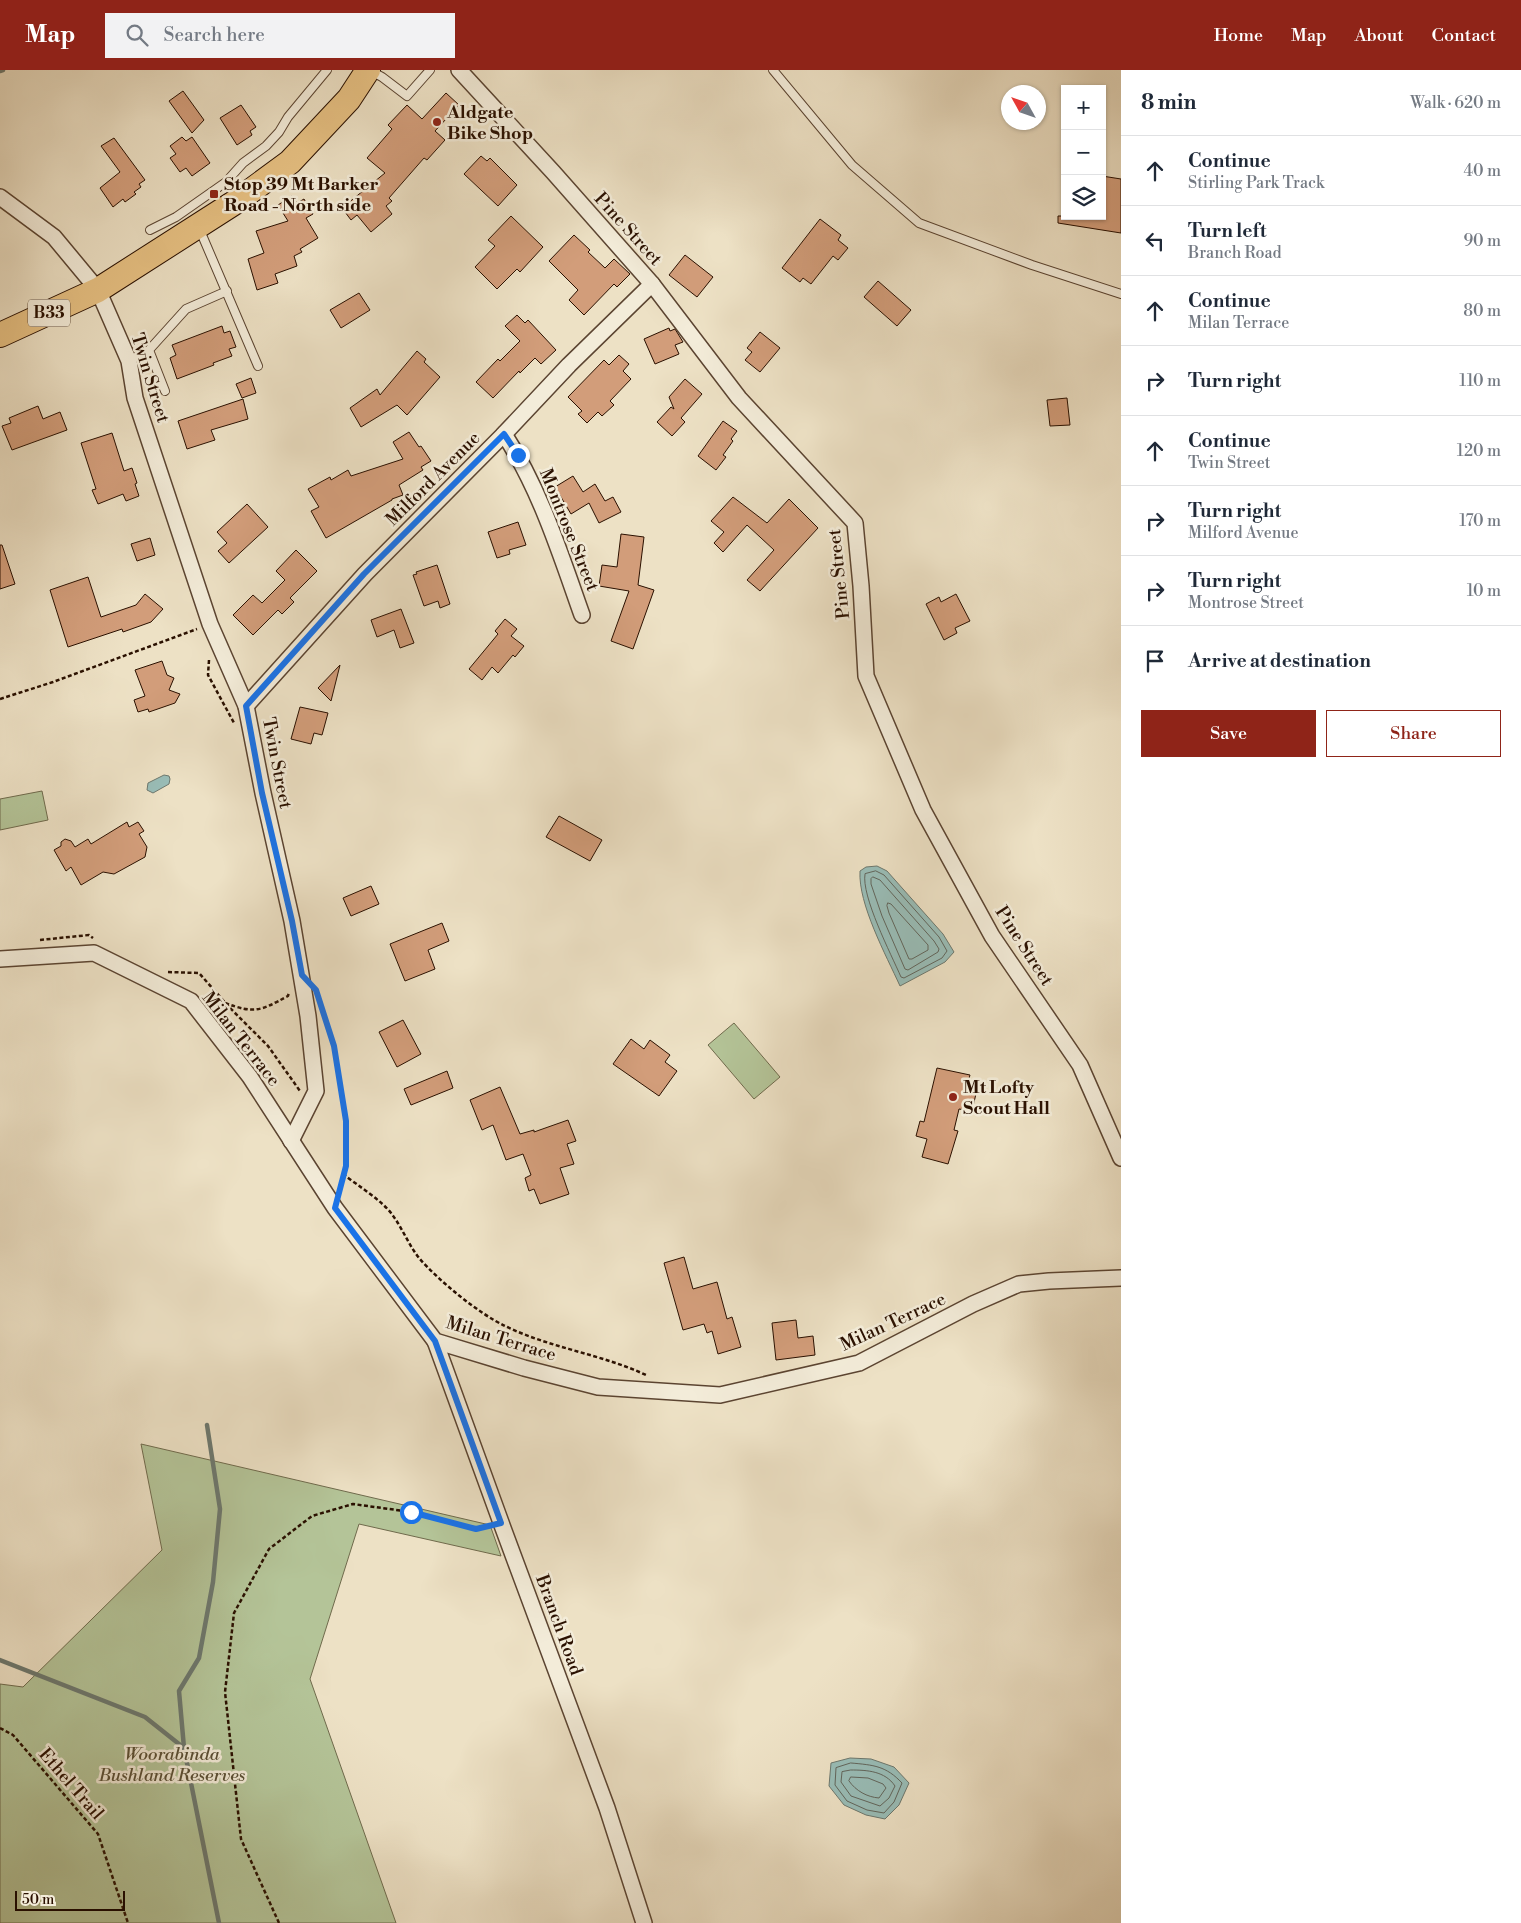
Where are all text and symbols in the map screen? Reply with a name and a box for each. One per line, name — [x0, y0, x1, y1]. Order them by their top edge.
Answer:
search box — [105, 13, 455, 58]
text: Map — [25, 20, 75, 50]
icon: search — [123, 21, 151, 49]
text: Search here — [163, 23, 265, 47]
text: Home — [1214, 24, 1263, 47]
text: Map — [1291, 24, 1327, 47]
text: About — [1355, 24, 1404, 47]
text: Contact — [1432, 24, 1496, 47]
north arrow — [1001, 85, 1046, 130]
map controls — [1061, 85, 1106, 220]
button: + — [1061, 85, 1106, 130]
text: 8 min — [1141, 90, 1196, 116]
text: Walk · 620 m — [1410, 93, 1501, 113]
place label: Aldgate Bike Shop — [446, 101, 533, 145]
marker: Aldgate Bike Shop — [431, 116, 443, 128]
button: − — [1061, 130, 1106, 175]
text: Continue — [1188, 149, 1271, 173]
icon: ahead — [1141, 157, 1169, 185]
text: 40 m — [1464, 161, 1501, 181]
place label: Stop 39 Mt Barker Road - North side — [224, 173, 379, 217]
text: Stirling Park Track — [1188, 173, 1324, 193]
button: layers — [1061, 175, 1106, 220]
marker: Stop 39 Mt Barker Road - North side — [208, 188, 220, 200]
street label: Pine Street — [589, 188, 667, 271]
text: Turn left — [1188, 219, 1267, 243]
icon: left — [1141, 227, 1169, 255]
text: 90 m — [1463, 231, 1501, 251]
text: Branch Road — [1188, 243, 1282, 263]
text: Continue — [1188, 289, 1271, 313]
icon: ahead — [1141, 297, 1169, 325]
road number: B33 — [28, 300, 70, 326]
text: 80 m — [1463, 301, 1501, 321]
text: Milan Terrace — [1188, 313, 1289, 333]
street label: Twin Street — [125, 330, 175, 426]
icon: right — [1141, 367, 1169, 395]
text: Turn right — [1188, 369, 1281, 393]
text: 110 m — [1459, 371, 1501, 391]
street label: Milford Avenue — [381, 427, 485, 531]
text: Continue — [1188, 429, 1271, 453]
icon: ahead — [1141, 437, 1169, 465]
text: 120 m — [1457, 441, 1501, 461]
route end — [507, 444, 530, 467]
text: Twin Street — [1188, 453, 1270, 473]
street label: Montrose Street — [534, 465, 604, 595]
text: Turn right — [1188, 499, 1281, 523]
icon: right — [1141, 507, 1169, 535]
text: 170 m — [1459, 511, 1501, 531]
text: Milford Avenue — [1188, 523, 1299, 543]
street label: Pine Street — [823, 527, 855, 620]
text: Turn right — [1188, 569, 1281, 593]
icon: right — [1141, 577, 1169, 605]
text: 10 m — [1467, 581, 1501, 601]
text: Montrose Street — [1188, 593, 1304, 613]
icon: arrive — [1141, 647, 1169, 675]
text: Arrive at destination — [1188, 649, 1371, 673]
button: Save — [1141, 710, 1316, 757]
button: Share — [1326, 710, 1501, 757]
street label: Twin Street — [257, 715, 297, 811]
street label: Pine Street — [990, 902, 1059, 991]
street label: Milan Terrace — [197, 987, 285, 1091]
place label: Mt Lofty Scout Hall — [963, 1076, 1050, 1120]
marker: Mt Lofty Scout Hall — [947, 1091, 959, 1103]
street label: Milan Terrace — [836, 1287, 950, 1357]
street label: Milan Terrace — [443, 1311, 559, 1367]
route start — [400, 1501, 423, 1524]
street label: Branch Road — [530, 1571, 588, 1679]
street label: Ethel Trail — [34, 1743, 109, 1825]
park label: Woorabinda Bushland Reserves — [98, 1743, 246, 1787]
scale bar — [15, 1888, 125, 1911]
text: 50 m — [22, 1891, 54, 1909]

